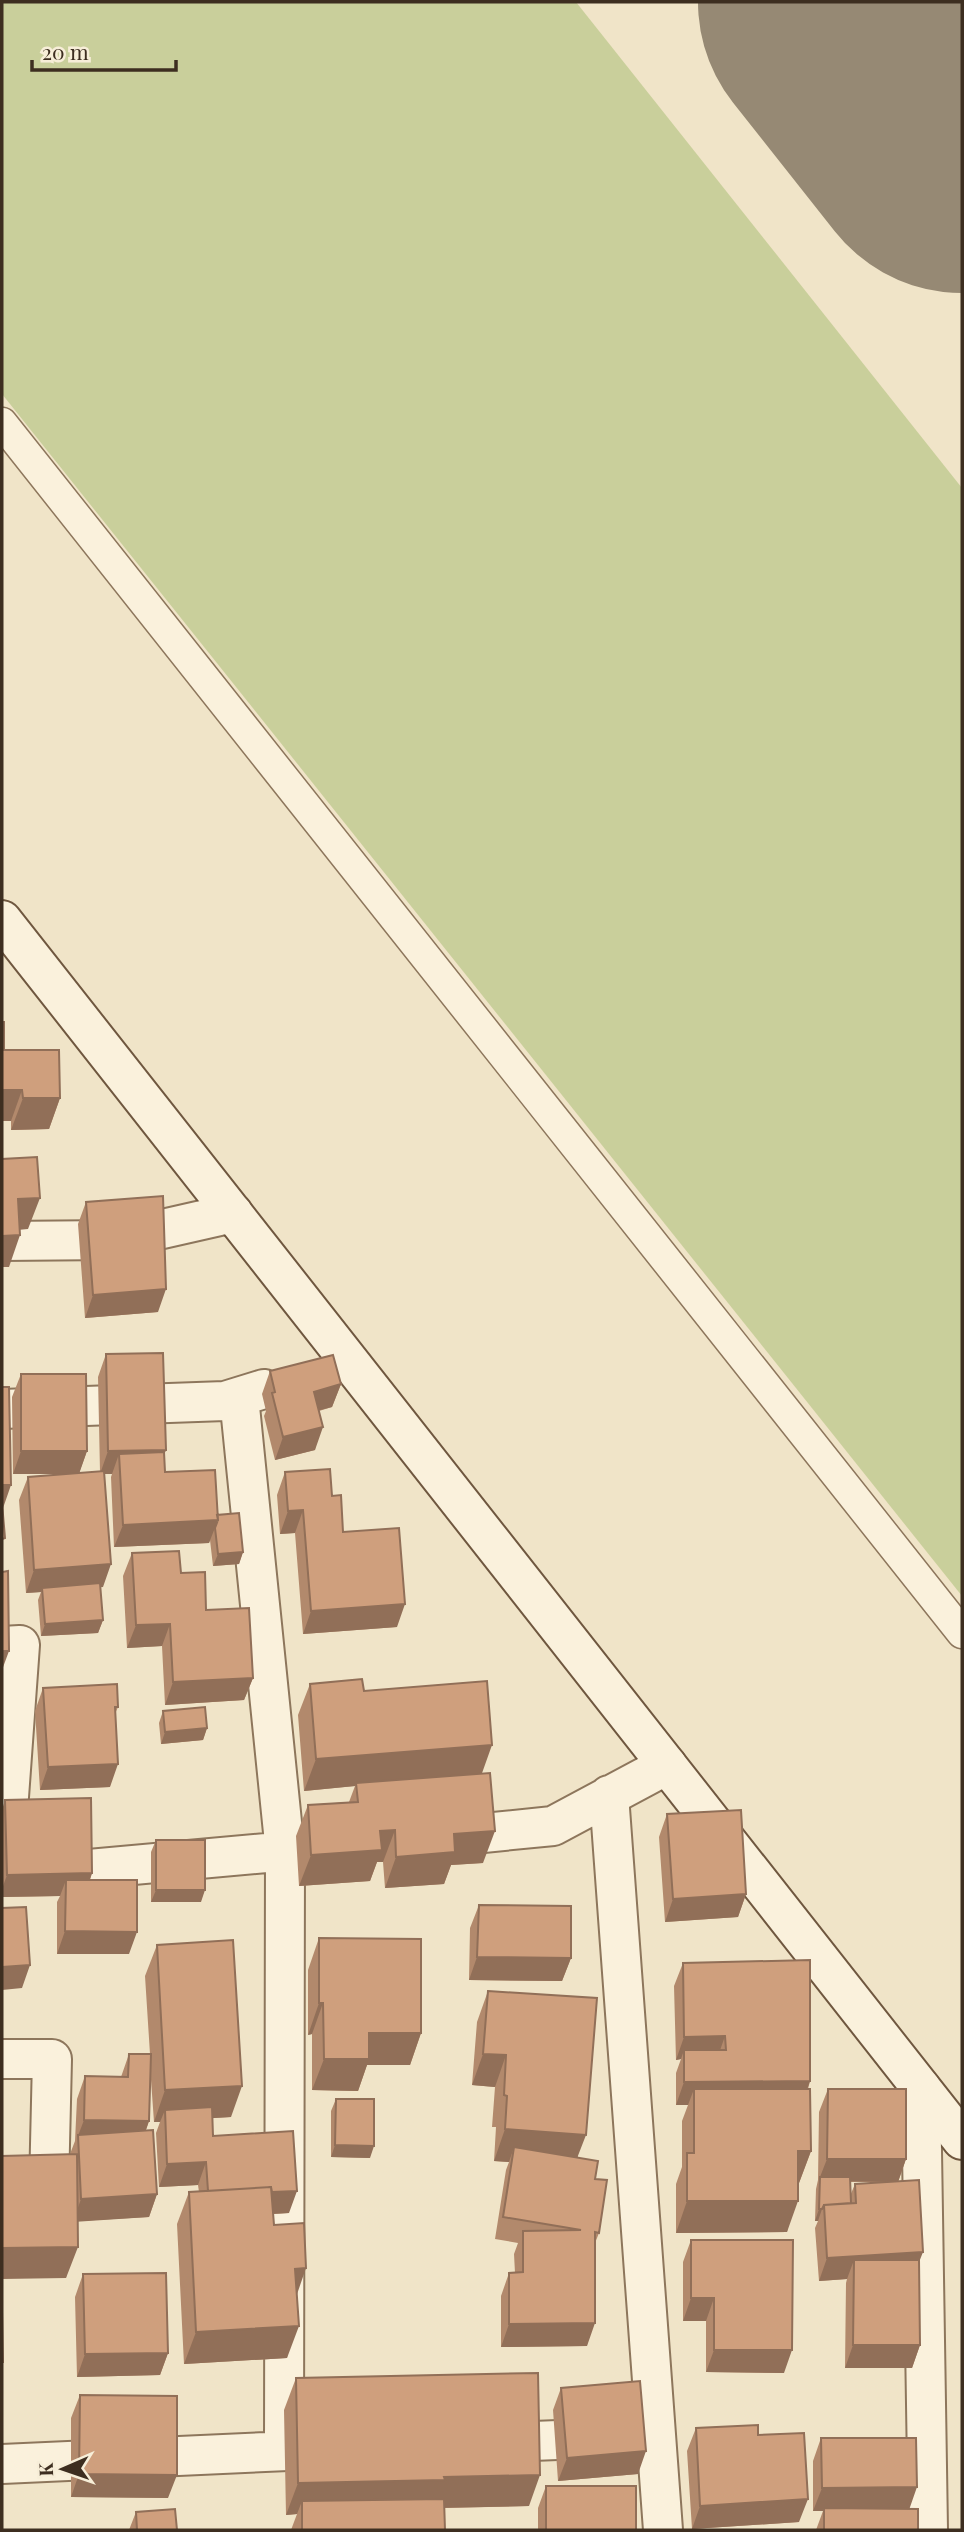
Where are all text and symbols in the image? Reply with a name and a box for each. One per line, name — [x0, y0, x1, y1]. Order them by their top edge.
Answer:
scale bar — [32, 28, 175, 72]
text: 20 m — [42, 37, 89, 65]
north arrow — [28, 2434, 98, 2504]
text: K — [32, 2462, 58, 2477]

